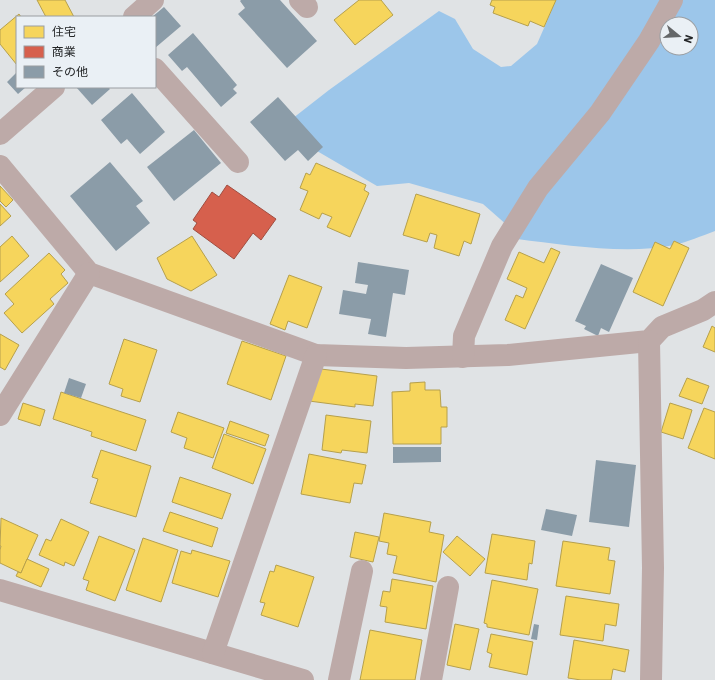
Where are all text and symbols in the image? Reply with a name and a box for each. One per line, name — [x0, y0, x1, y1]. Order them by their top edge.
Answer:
legend — [16, 16, 156, 88]
north arrow — [659, 16, 699, 56]
text: 住宅 — [52, 24, 76, 39]
text: N — [681, 33, 696, 45]
text: 商業 — [52, 44, 76, 59]
text: その他 — [52, 64, 88, 79]

